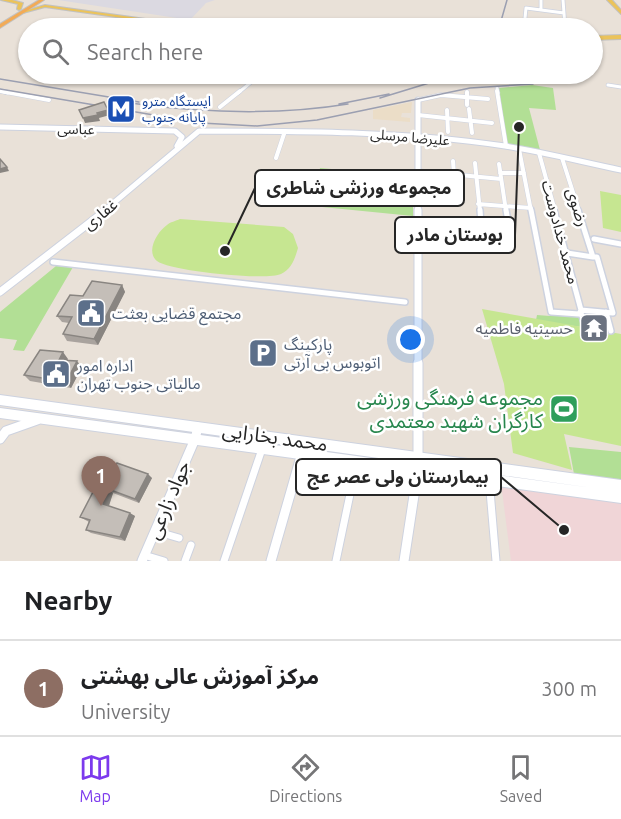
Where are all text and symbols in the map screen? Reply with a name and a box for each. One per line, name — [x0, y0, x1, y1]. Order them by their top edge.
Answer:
search box — [18, 18, 603, 84]
icon: search — [39, 35, 72, 68]
text: Search here — [87, 39, 203, 64]
metro station icon: ایستگاه مترو پایانه جنوب — [105, 93, 137, 125]
place label: ایستگاه مترو پایانه جنوب — [142, 93, 211, 127]
street label: عباسی — [57, 121, 95, 138]
street label: علیرضا مرسلی — [370, 126, 450, 149]
callout: مجموعه ورزشی شاطری — [255, 170, 464, 206]
text: مجموعه ورزشی شاطری — [266, 177, 452, 199]
street label: محمد خدادوست — [538, 178, 583, 286]
street label: رضوی — [562, 185, 593, 229]
street label: غفاری — [79, 195, 121, 234]
callout: بوستان مادر — [395, 217, 515, 253]
text: بوستان مادر — [406, 224, 503, 246]
public building icon: مجتمع قضایی بعثت — [75, 297, 107, 329]
place label: مجتمع قضایی بعثت — [112, 304, 241, 326]
temple icon: حسینیه فاطمیه — [578, 312, 610, 344]
place label: حسینیه فاطمیه — [475, 319, 573, 337]
your location — [396, 325, 425, 354]
place label: پارکینگ اتوبوس بی آرتی — [284, 335, 380, 372]
parking icon: پارکینگ اتوبوس بی آرتی — [247, 337, 279, 369]
place label: اداره امور مالیاتی جنوب تهران — [76, 356, 201, 393]
public building icon: اداره امور مالیاتی جنوب تهران — [40, 358, 72, 390]
place label: مجموعه فرهنگی ورزشی کارگران شهید معتمدی — [357, 386, 544, 433]
sports icon: مجموعه فرهنگی ورزشی کارگران شهید معتمدی — [548, 393, 580, 425]
street label: محمد بخارایی — [221, 418, 329, 456]
pin: 1 — [82, 456, 120, 506]
street label: جواد زارعی — [141, 457, 195, 543]
callout: بیمارستان ولی عصر عج — [296, 459, 501, 495]
text: بیمارستان ولی عصر عج — [307, 466, 489, 490]
text: Nearby — [24, 586, 112, 615]
text: مرکز آموزش عالی بهشتی — [81, 663, 319, 688]
text: 1 — [38, 677, 49, 700]
text: 300 m — [541, 677, 597, 700]
text: University — [81, 700, 170, 723]
tab: Map — [79, 751, 112, 805]
tab: Directions — [269, 751, 342, 805]
tab: Saved — [500, 751, 542, 805]

